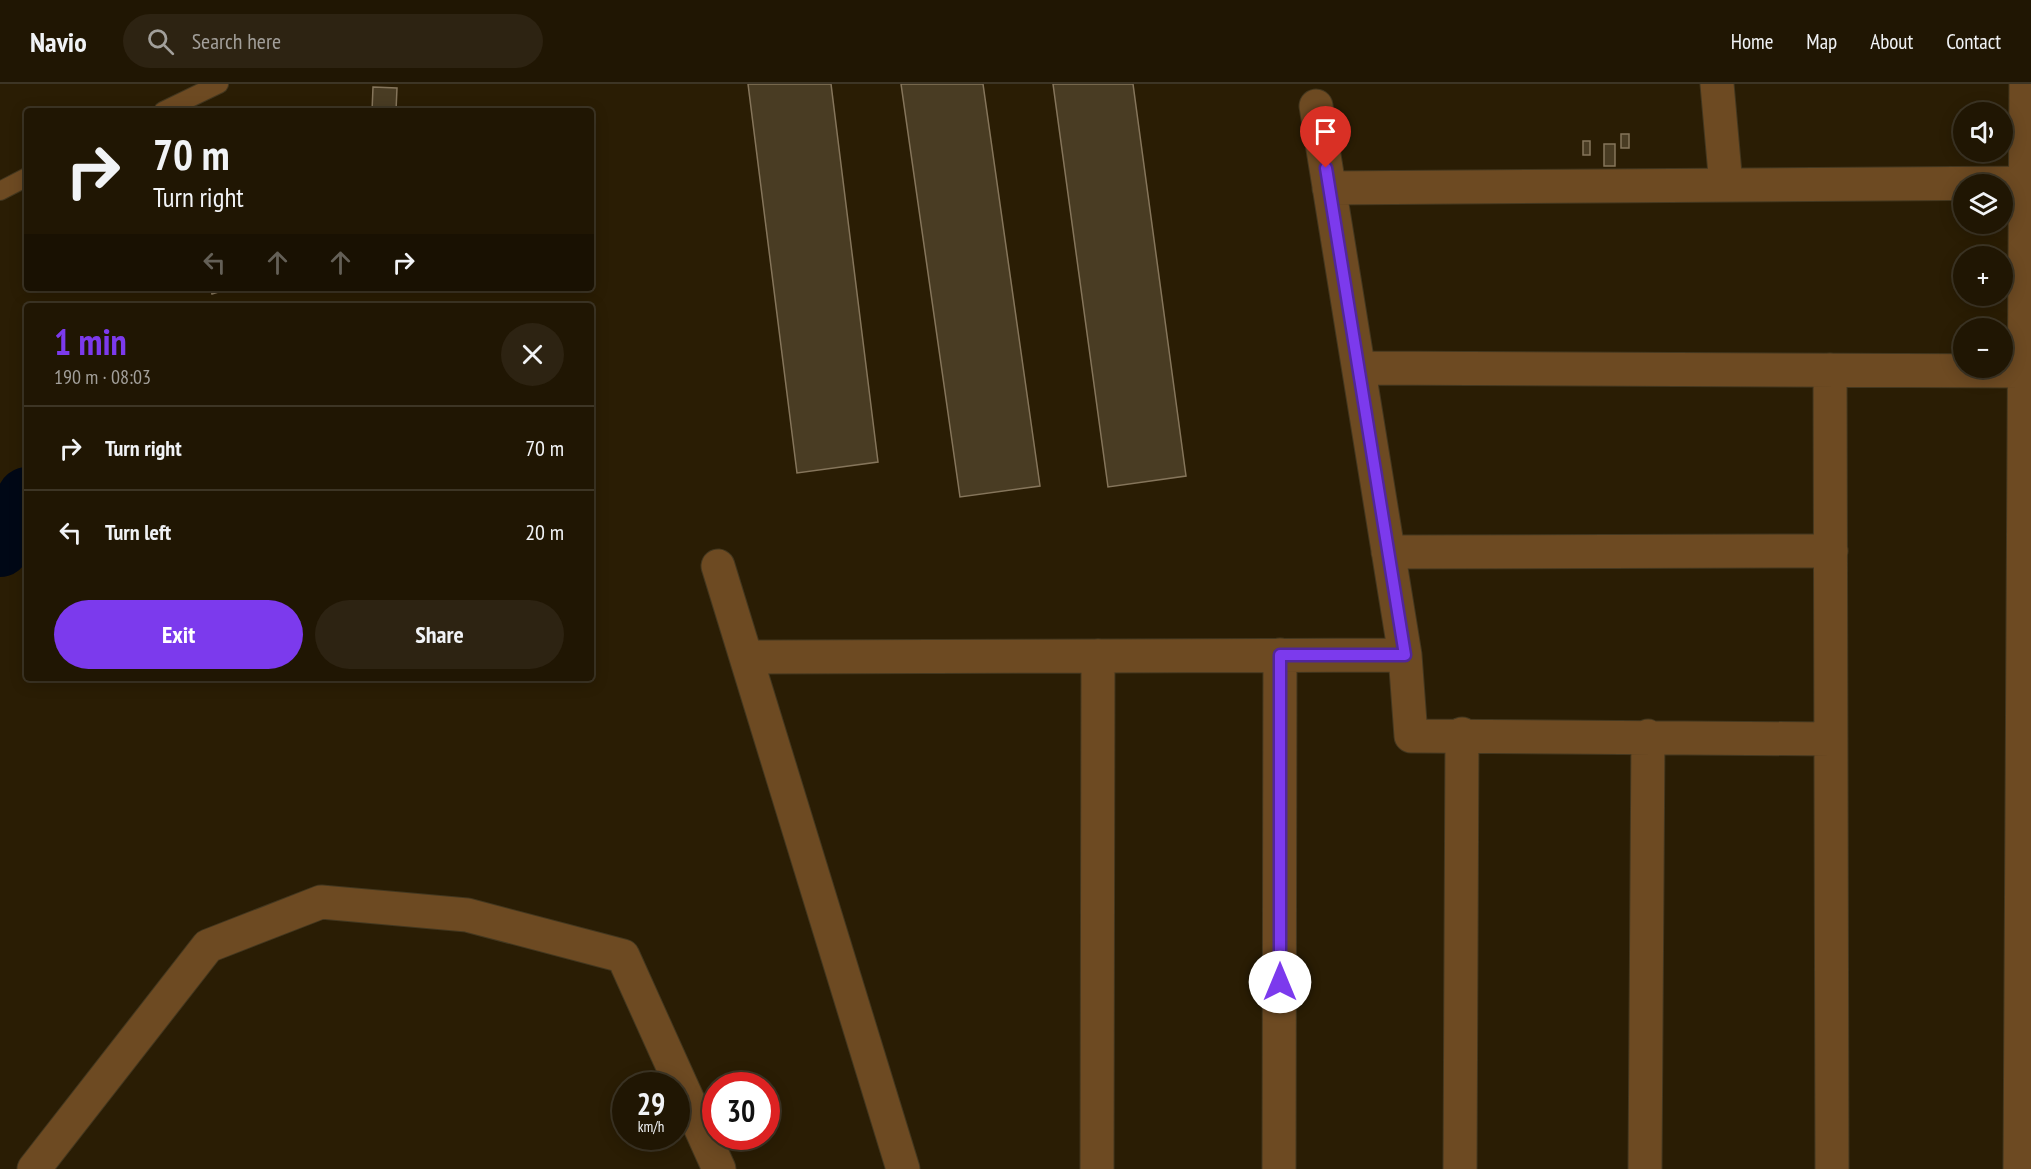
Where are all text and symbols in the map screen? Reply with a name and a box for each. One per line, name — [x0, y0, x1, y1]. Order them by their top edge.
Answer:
search box — [123, 14, 543, 68]
text: Navio — [30, 23, 87, 60]
icon: search — [144, 25, 177, 58]
text: Search here — [192, 27, 281, 55]
text: Home — [1731, 28, 1773, 55]
text: Map — [1806, 28, 1837, 55]
text: About — [1870, 28, 1913, 55]
text: Contact — [1946, 28, 2001, 55]
map controls — [1953, 102, 2013, 378]
button: sound — [1953, 102, 2013, 162]
pin — [1300, 106, 1351, 168]
icon: arrive — [1309, 115, 1342, 148]
text: 70 m — [153, 127, 230, 182]
icon: right — [54, 132, 132, 210]
button: layers — [1953, 174, 2013, 234]
text: Turn right — [153, 180, 244, 214]
icon: left — [198, 246, 231, 279]
icon: ahead — [261, 246, 294, 279]
icon: ahead — [324, 246, 357, 279]
icon: right — [387, 246, 420, 279]
button: + — [1953, 246, 2013, 306]
text: 1 min — [54, 318, 127, 365]
button: − — [1953, 318, 2013, 378]
button: close — [501, 323, 564, 386]
text: 190 m · 08:03 — [54, 364, 151, 390]
icon: right — [54, 432, 87, 465]
text: Turn right — [105, 434, 182, 462]
text: 70 m — [525, 434, 564, 462]
icon: left — [54, 516, 87, 549]
text: Turn left — [105, 518, 171, 546]
text: 20 m — [525, 518, 564, 546]
button: Exit — [54, 600, 303, 669]
button: Share — [315, 600, 564, 669]
position arrow — [1248, 950, 1312, 1014]
speed limit sign: 30 — [702, 1072, 780, 1150]
text: 29 — [637, 1084, 665, 1123]
text: km/h — [638, 1117, 664, 1136]

